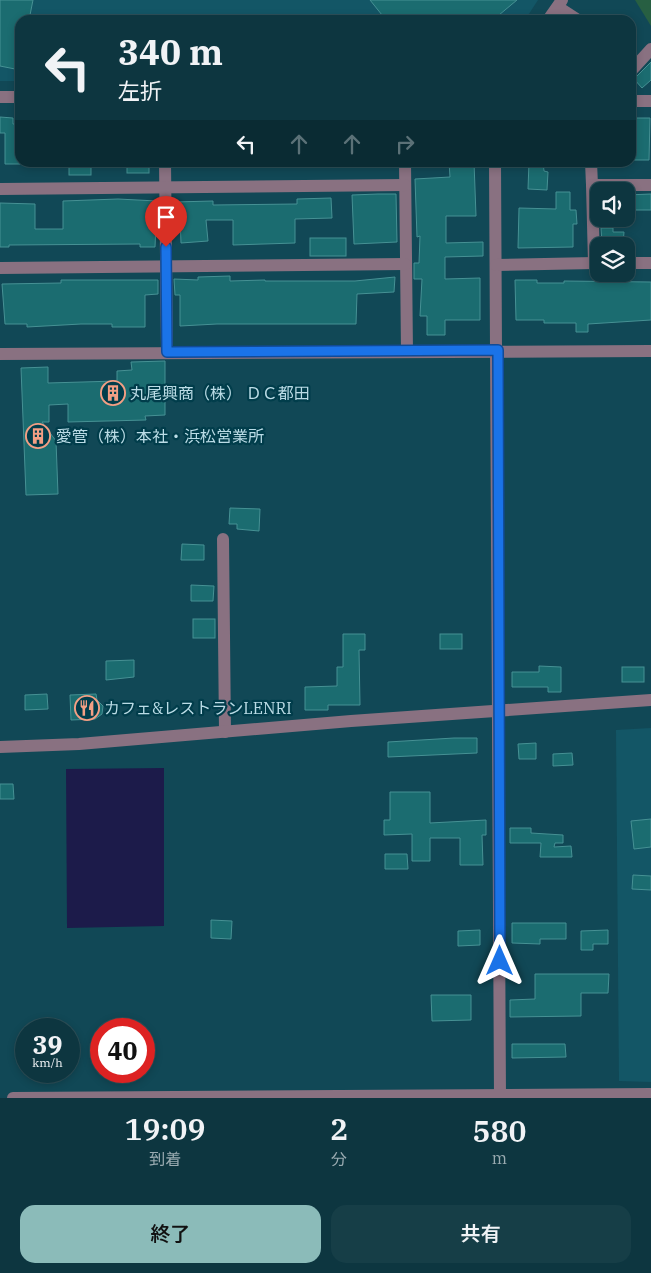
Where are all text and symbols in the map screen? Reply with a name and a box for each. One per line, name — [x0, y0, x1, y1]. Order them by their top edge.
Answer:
text: 340 m — [118, 29, 223, 75]
icon: left — [35, 35, 100, 100]
text: 左折 — [118, 76, 162, 105]
icon: left — [232, 130, 260, 158]
icon: ahead — [285, 130, 313, 158]
icon: ahead — [338, 130, 366, 158]
icon: right — [391, 130, 419, 158]
map controls — [590, 182, 635, 282]
button: sound — [590, 182, 635, 227]
pin — [145, 196, 187, 247]
icon: arrive — [152, 203, 180, 231]
button: layers — [590, 237, 635, 282]
building icon: 丸尾興商（株） ＤＣ都田 — [100, 380, 126, 406]
place label: 丸尾興商（株） ＤＣ都田 — [130, 383, 310, 403]
building icon: 愛管（株）本社・浜松営業所 — [25, 423, 51, 449]
place label: 愛管（株）本社・浜松営業所 — [56, 426, 264, 446]
restaurant icon: カフェ&レストランLENRI — [74, 695, 100, 721]
place label: カフェ&レストランLENRI — [104, 698, 292, 718]
position arrow — [473, 934, 525, 986]
speed limit sign: 40 — [90, 1018, 155, 1083]
text: 39 — [32, 1028, 63, 1061]
text: km/h — [32, 1055, 63, 1070]
text: 19:09 — [125, 1109, 205, 1148]
text: 2 — [330, 1109, 348, 1148]
text: 580 — [472, 1111, 526, 1150]
text: m — [492, 1148, 507, 1168]
text: 到着 — [149, 1149, 181, 1169]
text: 分 — [331, 1149, 347, 1169]
button: 終了 — [20, 1205, 321, 1263]
button: 共有 — [331, 1205, 631, 1263]

